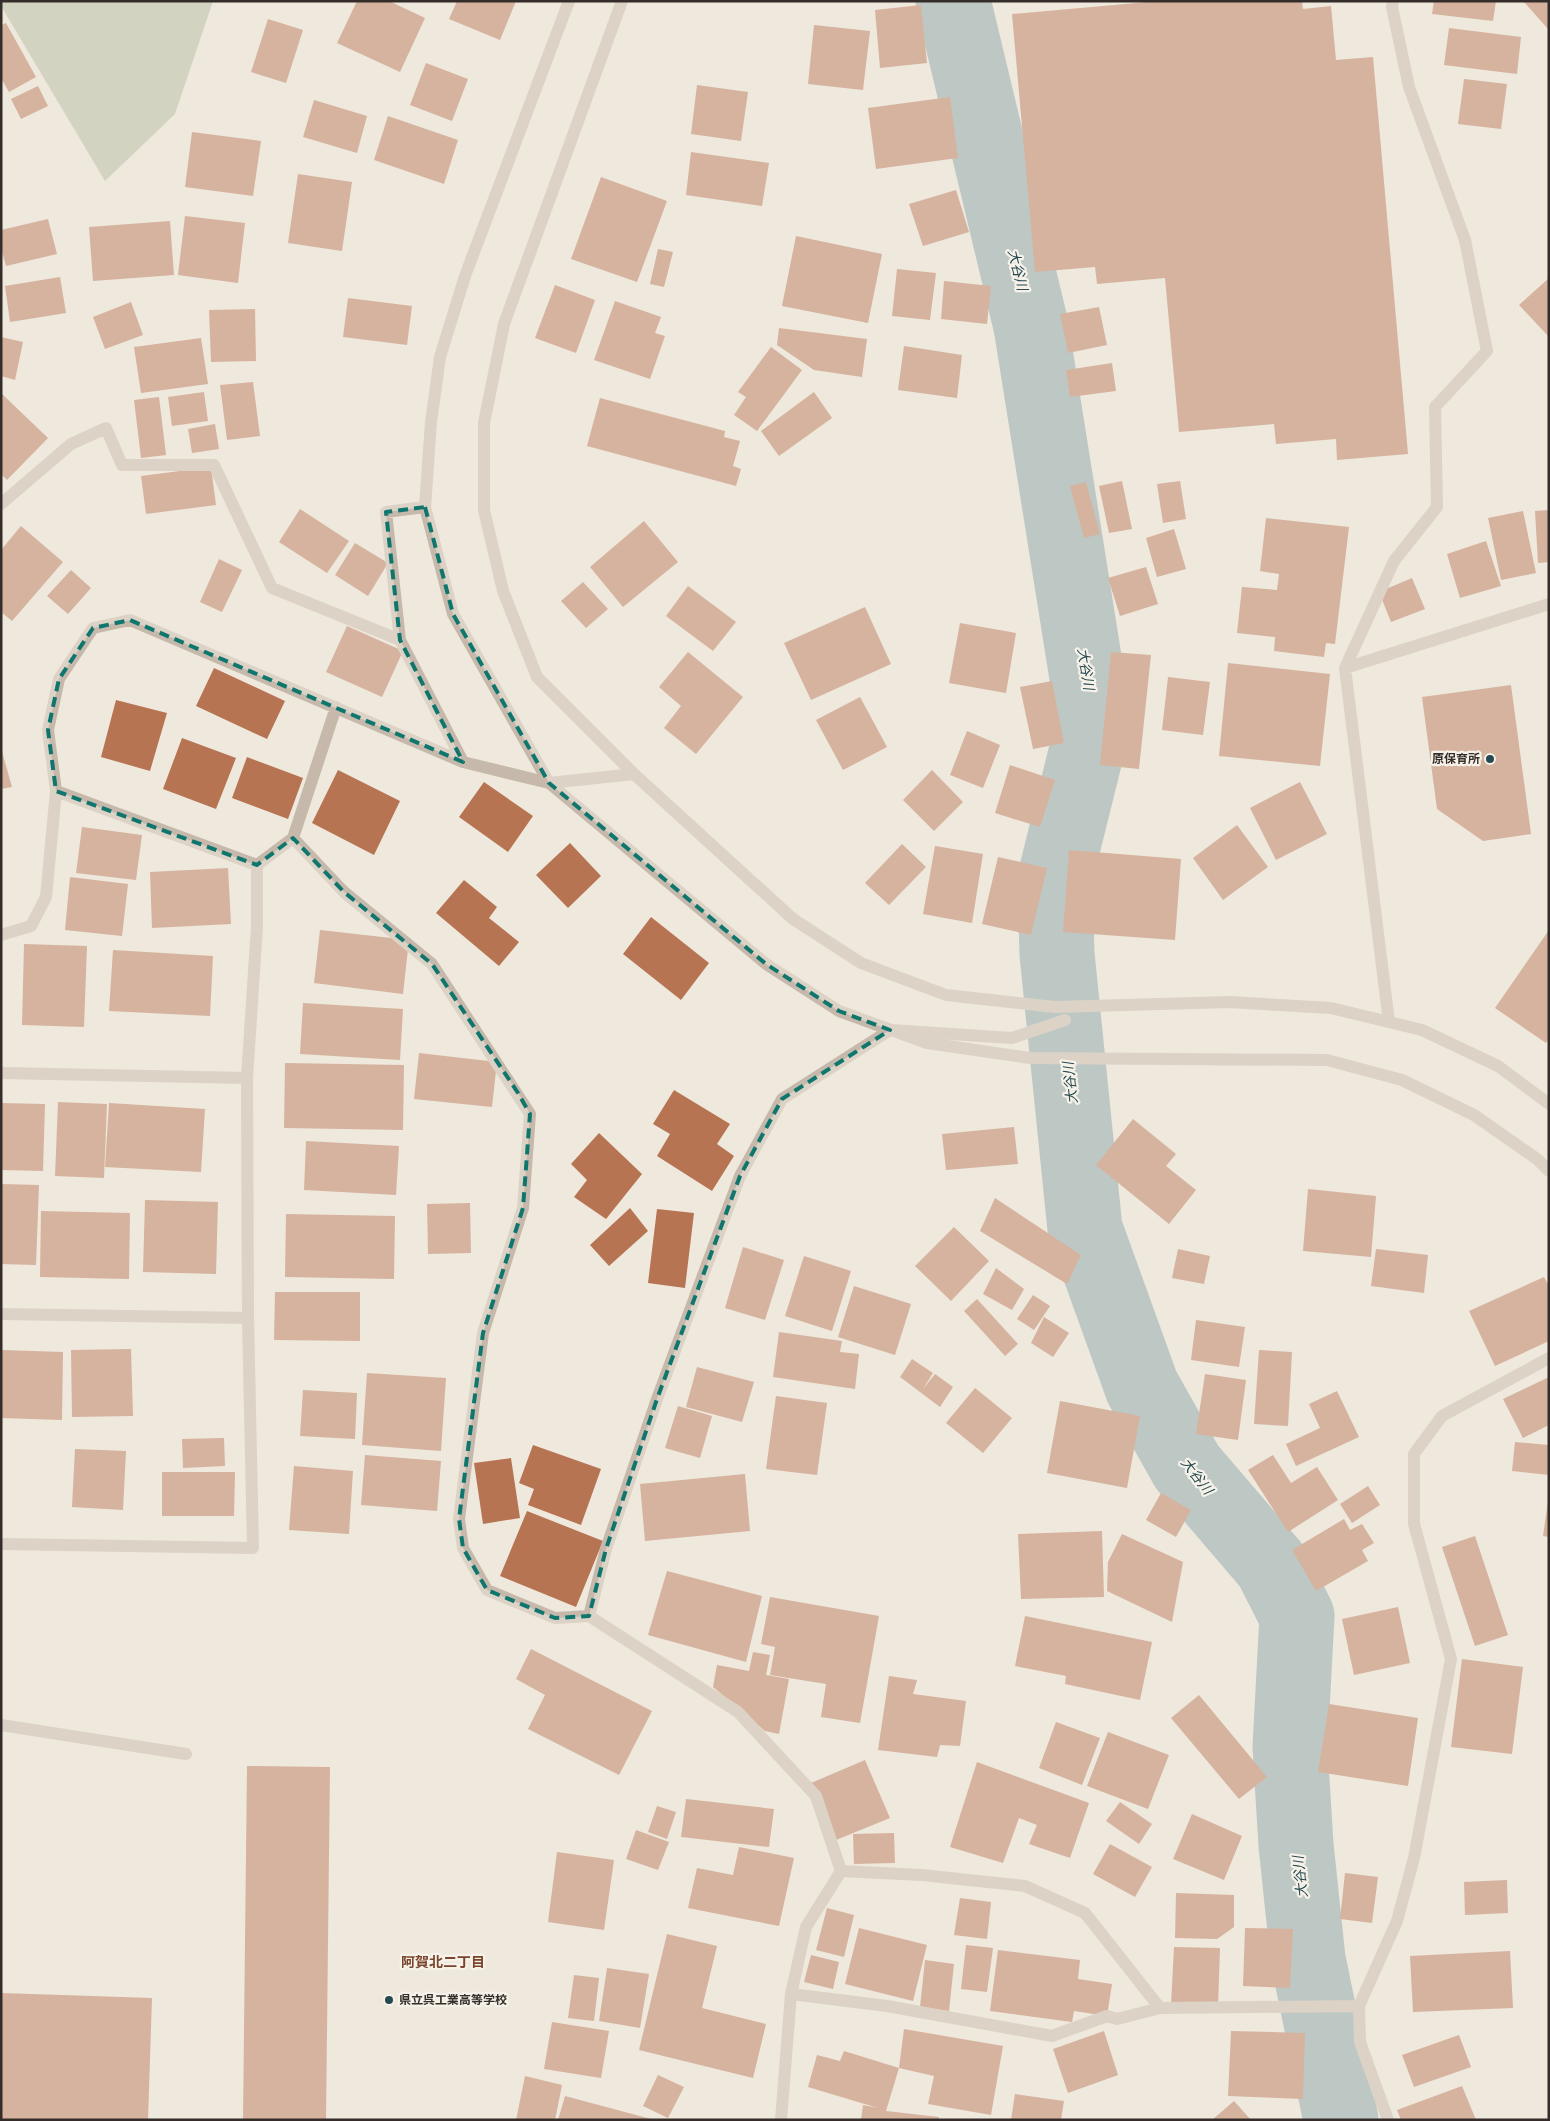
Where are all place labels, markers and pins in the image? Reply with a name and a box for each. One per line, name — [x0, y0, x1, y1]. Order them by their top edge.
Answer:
place label: 原保育所 — [1432, 752, 1480, 766]
marker: 原保育所 — [1484, 753, 1496, 765]
place label: 県立呉工業高等学校 — [399, 1993, 507, 2007]
marker: 県立呉工業高等学校 — [383, 1994, 395, 2006]

